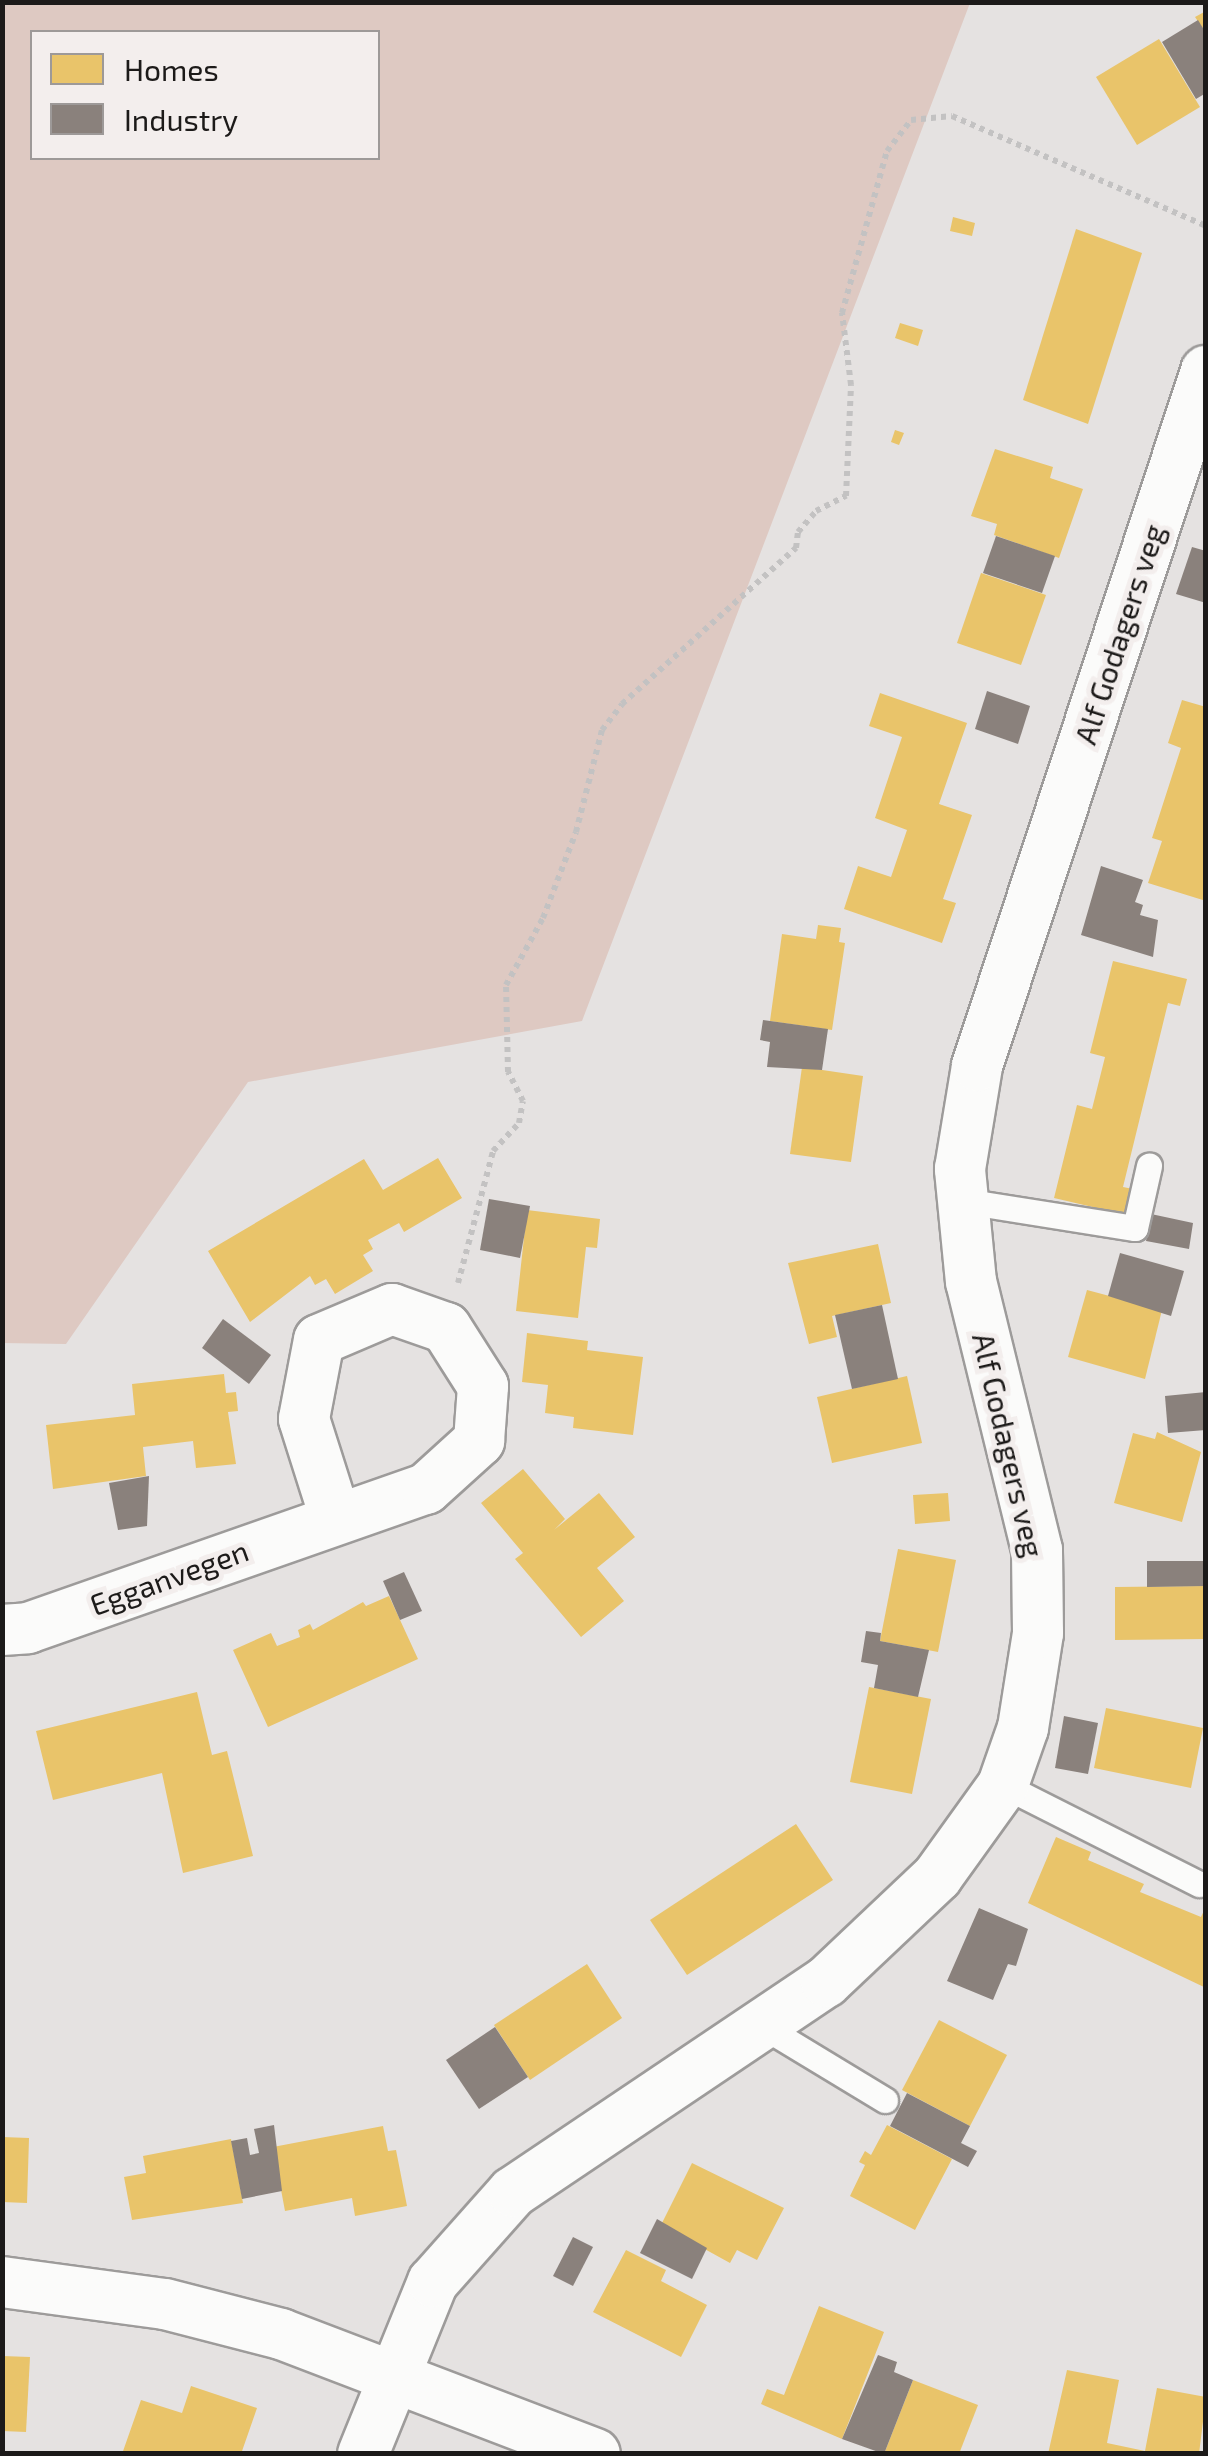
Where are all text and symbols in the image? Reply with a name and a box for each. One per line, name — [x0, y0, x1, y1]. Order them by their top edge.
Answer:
legend — [30, 30, 380, 160]
text: Homes — [124, 51, 219, 87]
text: Industry — [124, 101, 238, 137]
street label: Alf Godagers veg — [1066, 519, 1172, 749]
street label: Alf Godagers veg — [966, 1329, 1052, 1561]
street label: Egganvegen — [85, 1532, 253, 1622]

